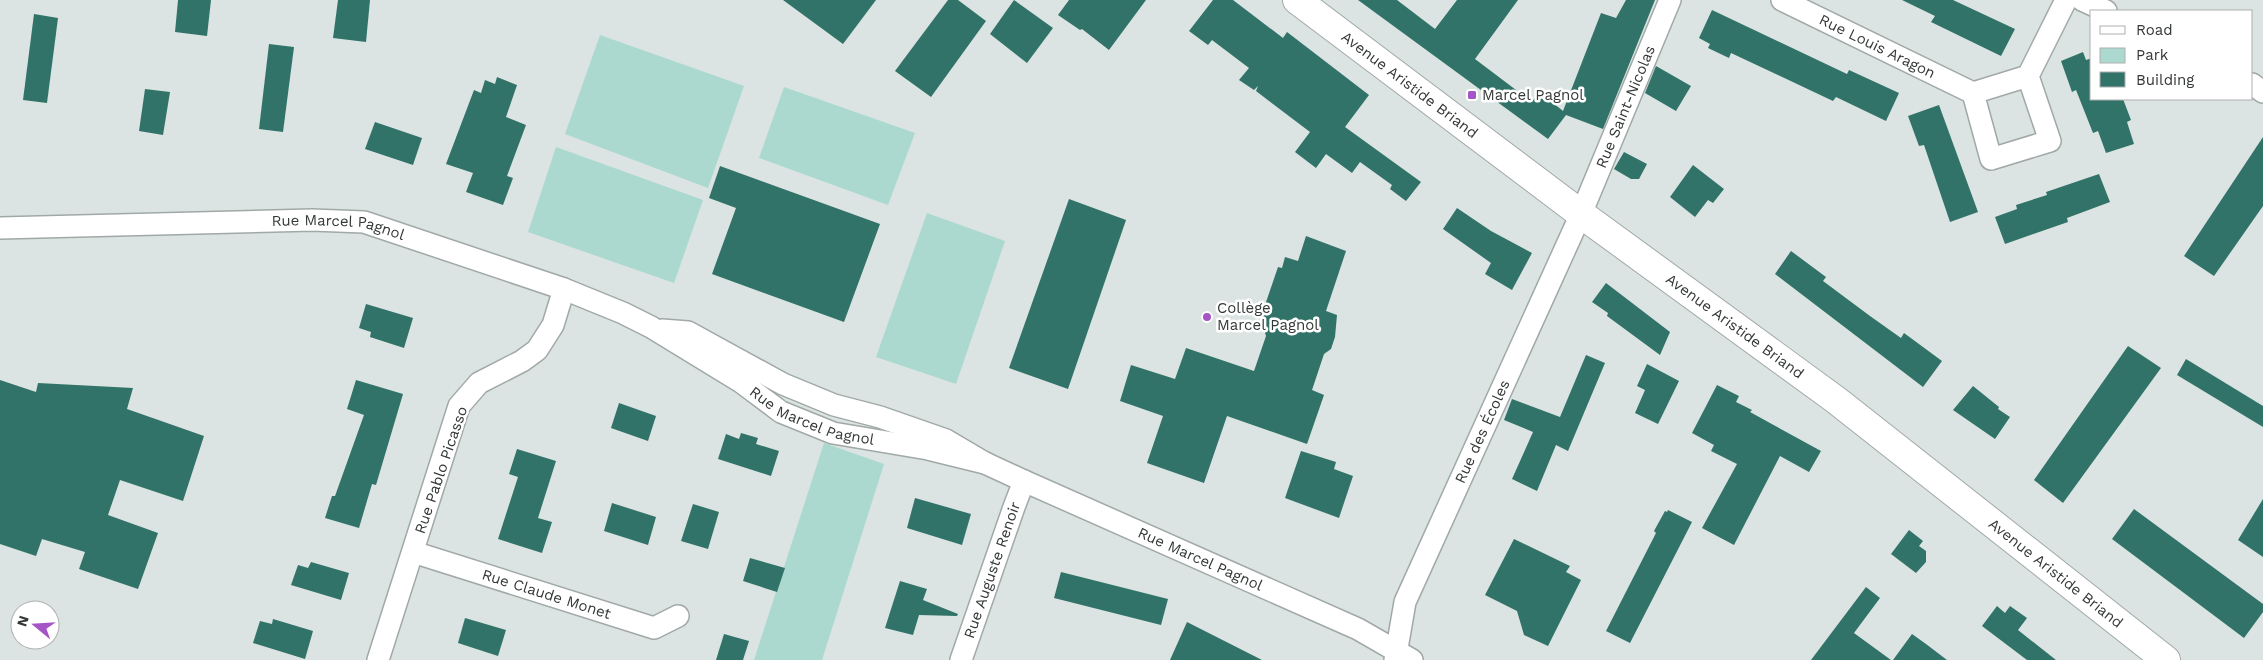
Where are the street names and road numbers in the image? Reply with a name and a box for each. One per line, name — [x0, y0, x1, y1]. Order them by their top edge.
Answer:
street label: Rue Louis Aragon — [1816, 11, 1938, 82]
street label: Avenue Aristide Briand — [1338, 28, 1481, 142]
street label: Rue Saint-Nicolas — [1592, 43, 1659, 171]
street label: Rue Marcel Pagnol — [271, 211, 407, 244]
street label: Avenue Aristide Briand — [1662, 270, 1807, 382]
street label: Rue des Écoles — [1451, 377, 1514, 486]
street label: Rue Marcel Pagnol — [746, 383, 876, 449]
street label: Rue Pablo Picasso — [411, 404, 471, 536]
street label: Rue Auguste Renoir — [960, 499, 1024, 641]
street label: Avenue Aristide Briand — [1985, 515, 2127, 632]
street label: Rue Marcel Pagnol — [1135, 524, 1266, 595]
street label: Rue Claude Monet — [480, 565, 614, 623]

